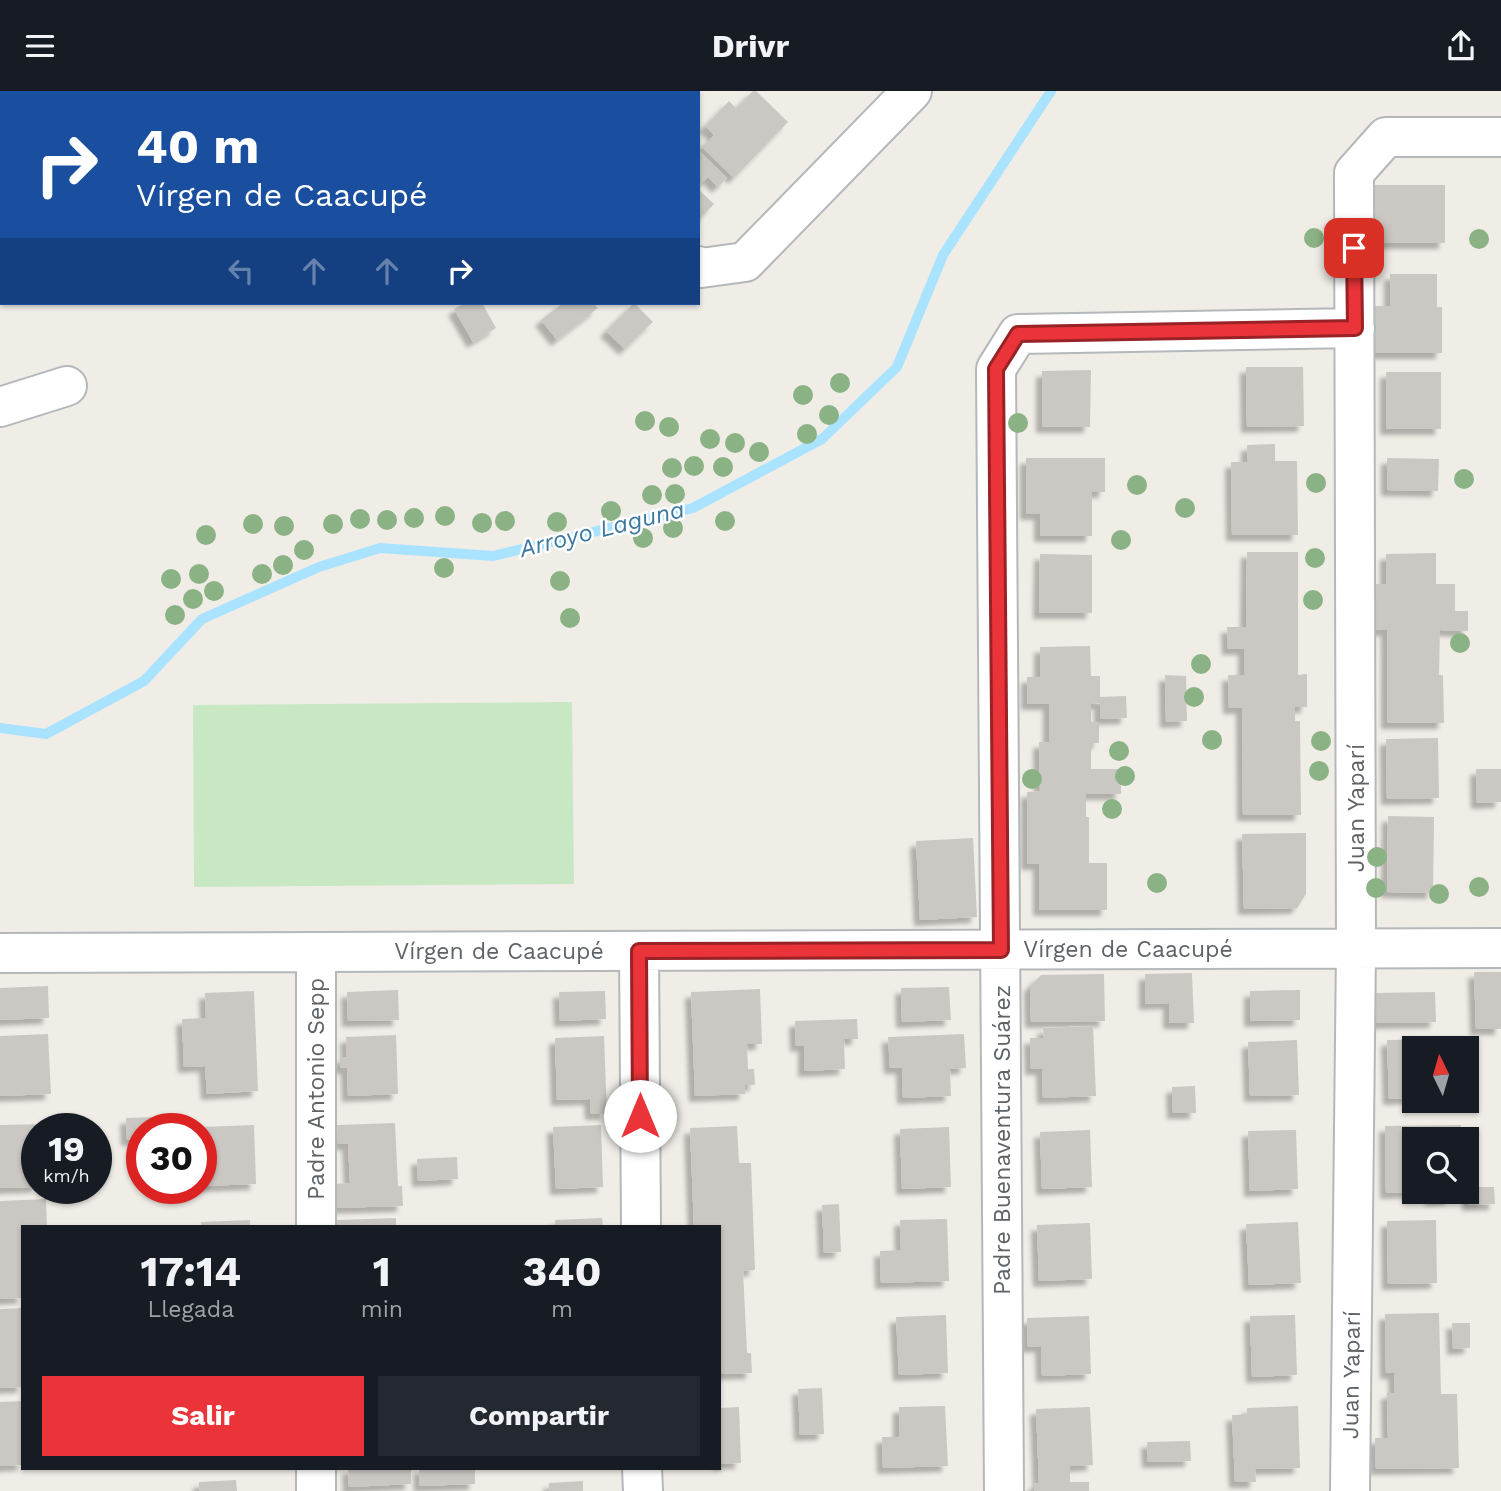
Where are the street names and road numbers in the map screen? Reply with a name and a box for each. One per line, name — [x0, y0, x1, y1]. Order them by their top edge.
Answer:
street label: Juan Yaparí — [1343, 744, 1370, 872]
street label: Vírgen de Caacupé — [1023, 936, 1233, 963]
street label: Vírgen de Caacupé — [394, 938, 604, 965]
street label: Padre Antonio Sepp — [303, 978, 330, 1200]
street label: Padre Buenaventura Suárez — [989, 985, 1016, 1295]
street label: Juan Yaparí — [1337, 1311, 1366, 1439]

